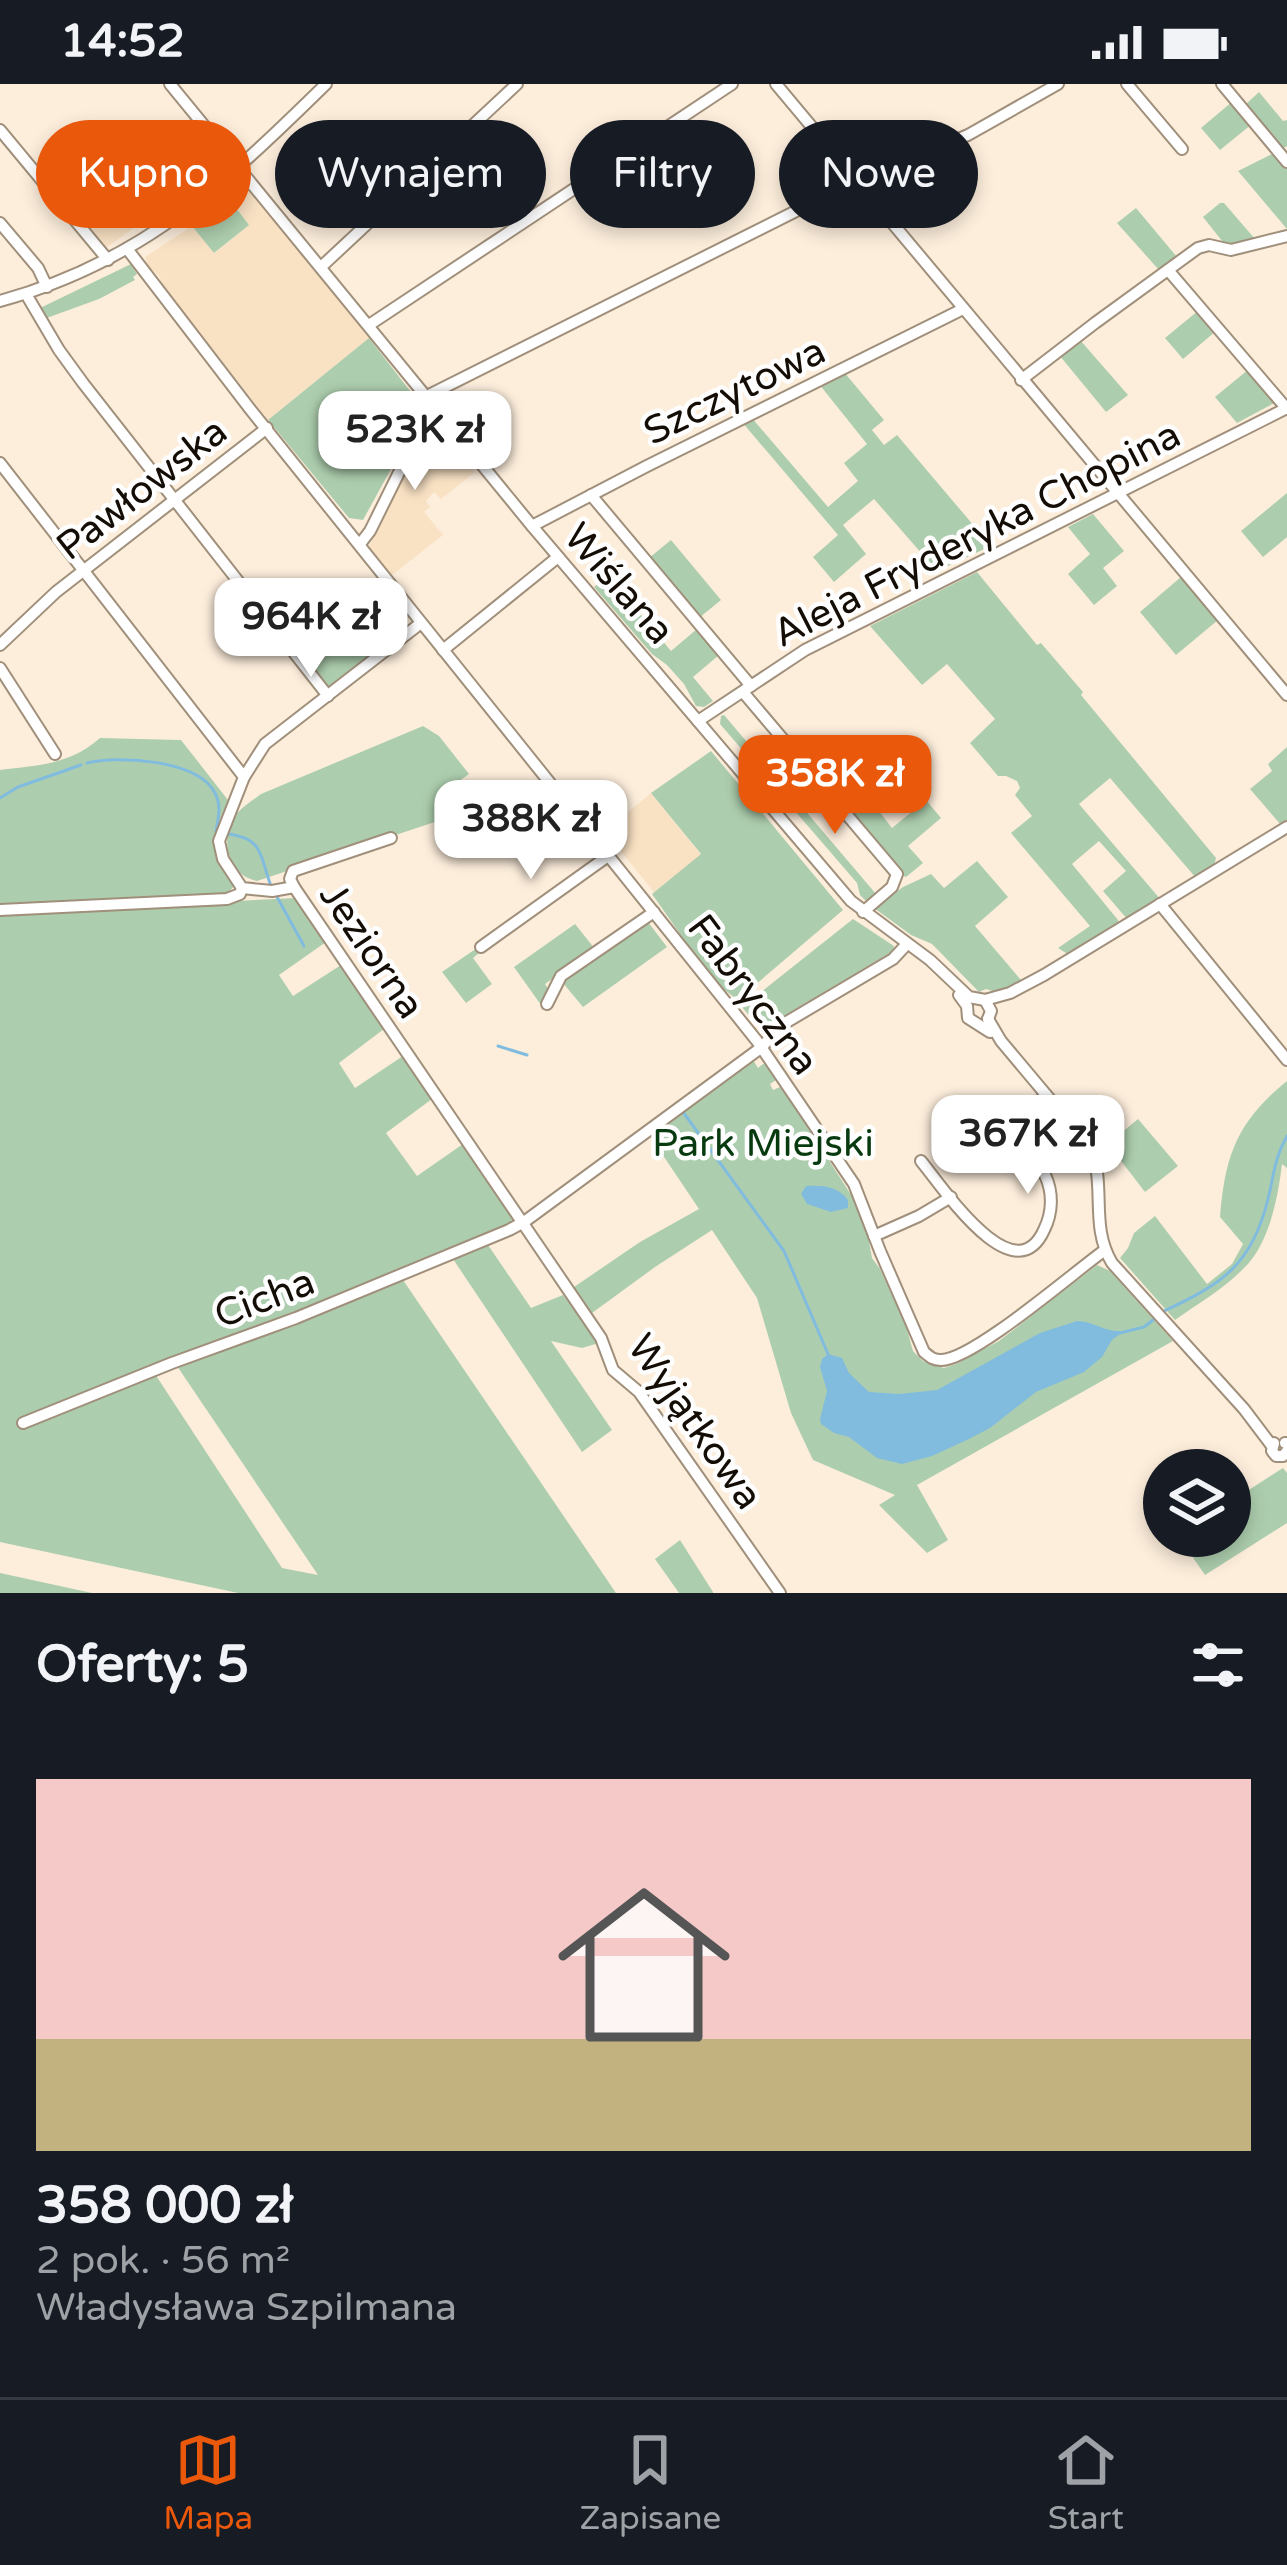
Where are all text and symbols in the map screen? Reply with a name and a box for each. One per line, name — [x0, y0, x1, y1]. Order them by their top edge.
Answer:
text: 14:52 — [60, 15, 185, 69]
chip: Kupno — [36, 120, 251, 228]
chip: Wynajem — [275, 120, 546, 228]
chip: Filtry — [570, 120, 755, 228]
chip: Nowe — [779, 120, 978, 228]
street label: Szczytowa — [636, 327, 833, 455]
pin: 523K zł — [304, 391, 526, 493]
text: 523K zł — [345, 406, 485, 453]
street label: Pawłowska — [47, 408, 237, 570]
street label: Aleja Fryderyka Chopina — [765, 411, 1188, 658]
street label: Wiślana — [554, 514, 684, 654]
pin: 964K zł — [200, 578, 422, 680]
text: 964K zł — [241, 593, 381, 640]
pin: 358K zł — [724, 735, 946, 837]
text: 358K zł — [765, 750, 905, 797]
pin: 388K zł — [420, 780, 642, 882]
text: 388K zł — [461, 795, 601, 842]
street label: Jeziorna — [309, 874, 434, 1028]
street label: Fabryczna — [677, 905, 828, 1084]
pin: 367K zł — [917, 1095, 1139, 1197]
text: 367K zł — [958, 1110, 1098, 1157]
park label: Park Miejski — [652, 1120, 874, 1167]
street label: Cicha — [208, 1258, 321, 1339]
street label: Wyjątkowa — [617, 1325, 772, 1518]
map controls — [1143, 1449, 1251, 1557]
button: layers — [1143, 1449, 1251, 1557]
icon: filters — [1185, 1632, 1251, 1698]
text: Oferty: 5 — [36, 1634, 249, 1696]
icon: home — [536, 1857, 752, 2073]
text: 358 000 zł — [36, 2175, 293, 2237]
text: 2 pok. · 56 m² — [36, 2237, 290, 2284]
text: Władysława Szpilmana — [36, 2284, 457, 2331]
tab: Mapa — [163, 2427, 253, 2538]
tab: Zapisane — [579, 2427, 721, 2538]
tab: Start — [1048, 2427, 1124, 2538]

